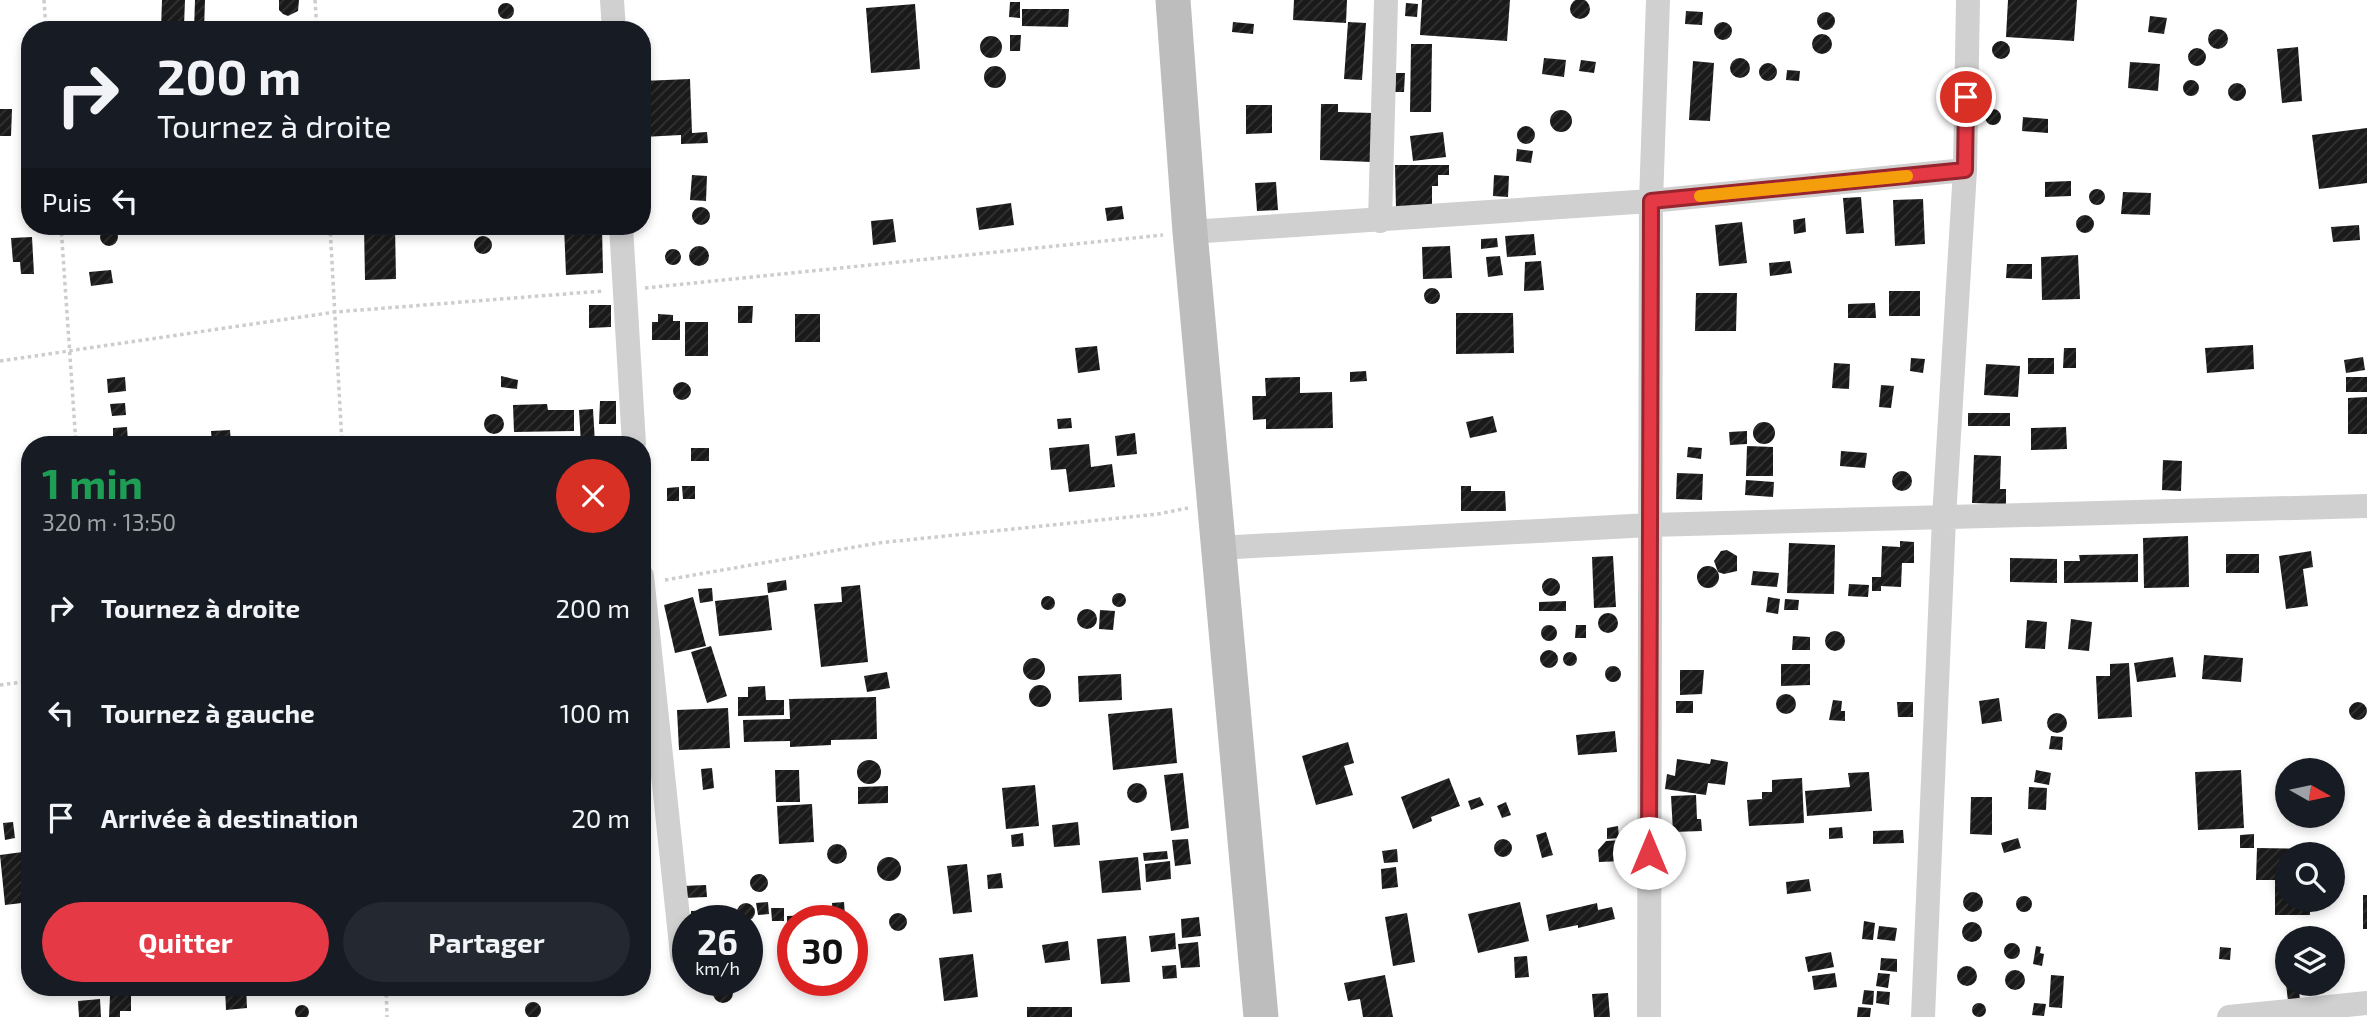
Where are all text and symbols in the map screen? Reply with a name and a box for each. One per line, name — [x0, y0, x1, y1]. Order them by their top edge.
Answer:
text: 200 m — [157, 46, 301, 105]
icon: right — [42, 49, 133, 140]
pin — [1936, 67, 1996, 127]
icon: arrive — [1947, 78, 1985, 116]
text: Tournez à droite — [157, 106, 391, 144]
icon: left — [106, 182, 144, 220]
text: Puis — [42, 186, 92, 217]
text: 1 min — [42, 457, 143, 507]
button: close — [556, 459, 630, 533]
text: 320 m · 13:50 — [42, 508, 176, 536]
icon: right — [42, 589, 80, 627]
text: Tournez à droite — [101, 592, 300, 623]
text: 200 m — [555, 592, 630, 623]
icon: left — [42, 694, 80, 732]
text: Tournez à gauche — [101, 697, 315, 728]
text: 100 m — [560, 697, 630, 728]
north arrow — [2275, 758, 2345, 828]
map controls — [2275, 758, 2345, 996]
icon: arrive — [42, 799, 80, 837]
text: Arrivée à destination — [101, 802, 358, 833]
text: 20 m — [571, 802, 630, 833]
position arrow — [1612, 816, 1686, 890]
button: search — [2275, 842, 2345, 912]
button: Quitter — [42, 902, 329, 982]
button: Partager — [343, 902, 630, 982]
speed limit sign: 30 — [777, 905, 868, 996]
text: 26 — [697, 920, 738, 962]
button: layers — [2275, 926, 2345, 996]
text: km/h — [695, 957, 740, 979]

